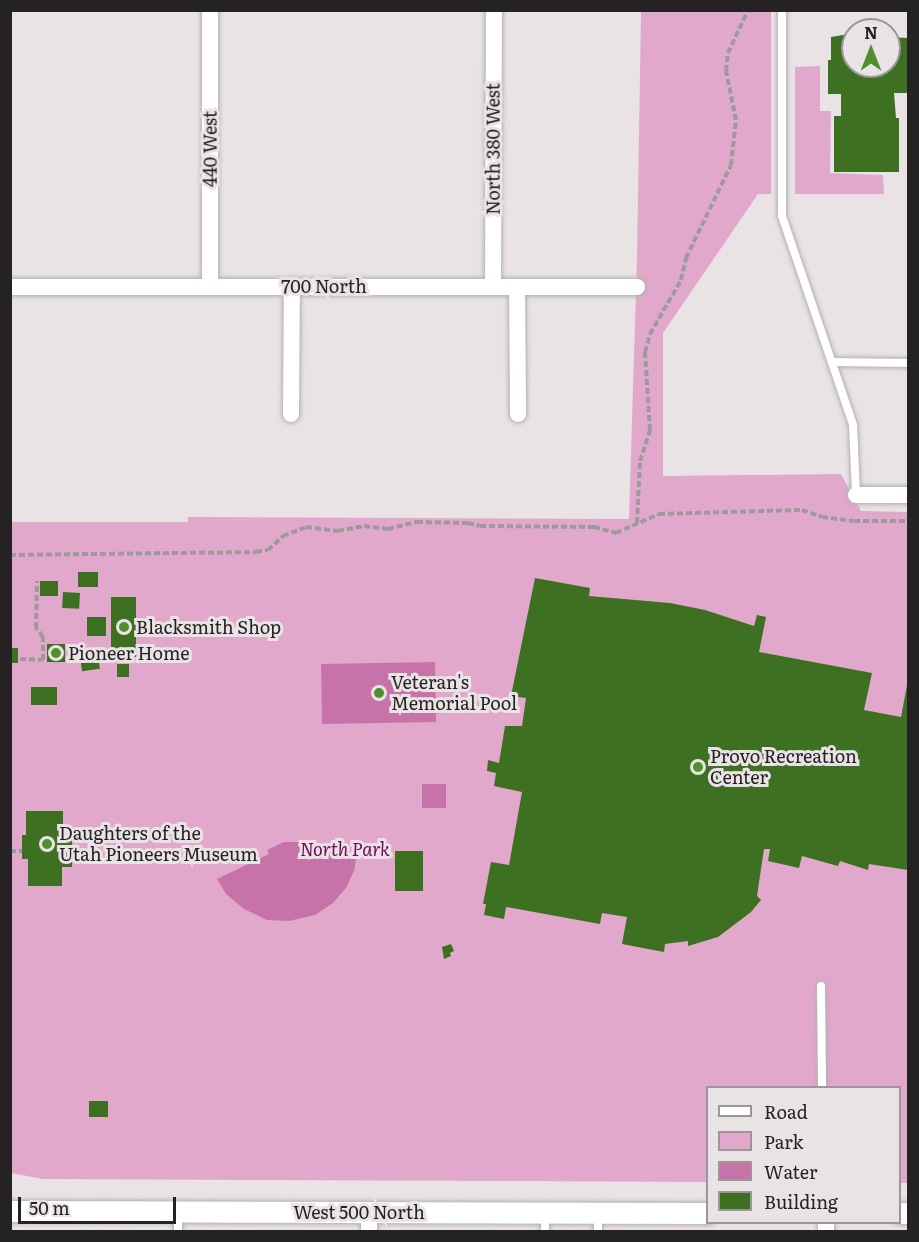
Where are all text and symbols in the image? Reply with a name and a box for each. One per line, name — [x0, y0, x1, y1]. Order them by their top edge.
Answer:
north arrow — [841, 18, 901, 78]
text: N — [864, 20, 878, 44]
street label: North 380 West — [482, 83, 504, 215]
street label: 440 West — [199, 111, 221, 187]
street label: 700 North — [281, 275, 367, 297]
place label: Blacksmith Shop — [136, 616, 281, 638]
marker: Blacksmith Shop — [117, 620, 131, 634]
place label: Pioneer Home — [68, 642, 190, 664]
marker: Pioneer Home — [49, 646, 63, 660]
place label: Veteran's Memorial Pool — [391, 672, 517, 714]
marker: Veteran's Memorial Pool — [372, 686, 386, 700]
place label: Provo Recreation Center — [710, 746, 857, 789]
marker: Provo Recreation Center — [691, 760, 705, 774]
place label: Daughters of the Utah Pioneers Museum — [59, 823, 258, 866]
marker: Daughters of the Utah Pioneers Museum — [40, 837, 54, 851]
park label: North Park — [300, 838, 390, 860]
legend — [706, 1086, 901, 1224]
text: Road — [764, 1098, 808, 1125]
text: Park — [764, 1128, 803, 1155]
text: Water — [764, 1158, 817, 1185]
scale bar — [21, 1185, 178, 1223]
text: Building — [764, 1188, 838, 1215]
text: 50 m — [29, 1194, 70, 1221]
street label: West 500 North — [293, 1201, 425, 1223]

